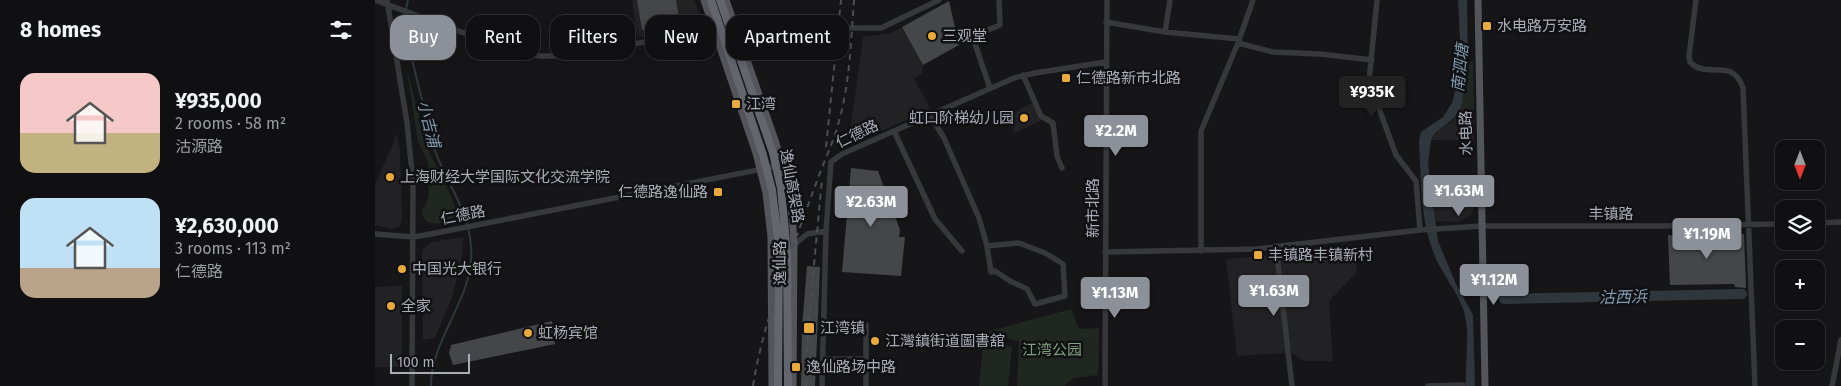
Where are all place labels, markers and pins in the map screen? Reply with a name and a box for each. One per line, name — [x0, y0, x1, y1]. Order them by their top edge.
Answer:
place label: 水电路万安路 — [1497, 17, 1587, 35]
marker: 水电路万安路 — [1481, 20, 1493, 32]
place label: 三观堂 — [942, 27, 987, 45]
marker: 三观堂 — [926, 30, 938, 42]
place label: 仁德路新市北路 — [1076, 69, 1181, 87]
marker: 仁德路新市北路 — [1060, 72, 1072, 84]
pin: ¥935K — [1337, 76, 1407, 118]
place label: 江湾 — [746, 95, 776, 113]
marker: 江湾 — [730, 98, 742, 110]
place label: 虹口阶梯幼儿园 — [909, 109, 1014, 127]
marker: 虹口阶梯幼儿园 — [1018, 112, 1030, 124]
pin: ¥2.2M — [1081, 114, 1151, 157]
place label: 上海财经大学国际文化交流学院 — [400, 168, 610, 186]
marker: 上海财经大学国际文化交流学院 — [384, 171, 396, 183]
pin: ¥1.63M — [1418, 174, 1500, 217]
place label: 仁德路逸仙路 — [618, 183, 708, 201]
marker: 仁德路逸仙路 — [712, 186, 724, 198]
pin: ¥2.63M — [830, 186, 912, 228]
pin: ¥1.19M — [1666, 218, 1748, 260]
place label: 丰镇路丰镇新村 — [1268, 246, 1373, 264]
marker: 丰镇路丰镇新村 — [1252, 249, 1264, 261]
place label: 中国光大银行 — [412, 260, 502, 278]
marker: 中国光大银行 — [396, 263, 408, 275]
pin: ¥1.12M — [1453, 264, 1535, 306]
pin: ¥1.63M — [1233, 274, 1315, 317]
pin: ¥1.13M — [1074, 276, 1156, 319]
place label: 全家 — [401, 297, 431, 315]
marker: 全家 — [385, 300, 397, 312]
place label: 江湾镇 — [820, 319, 865, 337]
marker: 江湾镇 — [802, 321, 816, 335]
place label: 虹杨宾馆 — [538, 324, 598, 342]
marker: 虹杨宾馆 — [522, 327, 534, 339]
place label: 江灣鎮街道圖書舘 — [885, 332, 1005, 350]
marker: 江灣鎮街道圖書舘 — [869, 335, 881, 347]
place label: 逸仙路场中路 — [806, 358, 896, 376]
marker: 逸仙路场中路 — [790, 361, 802, 373]

